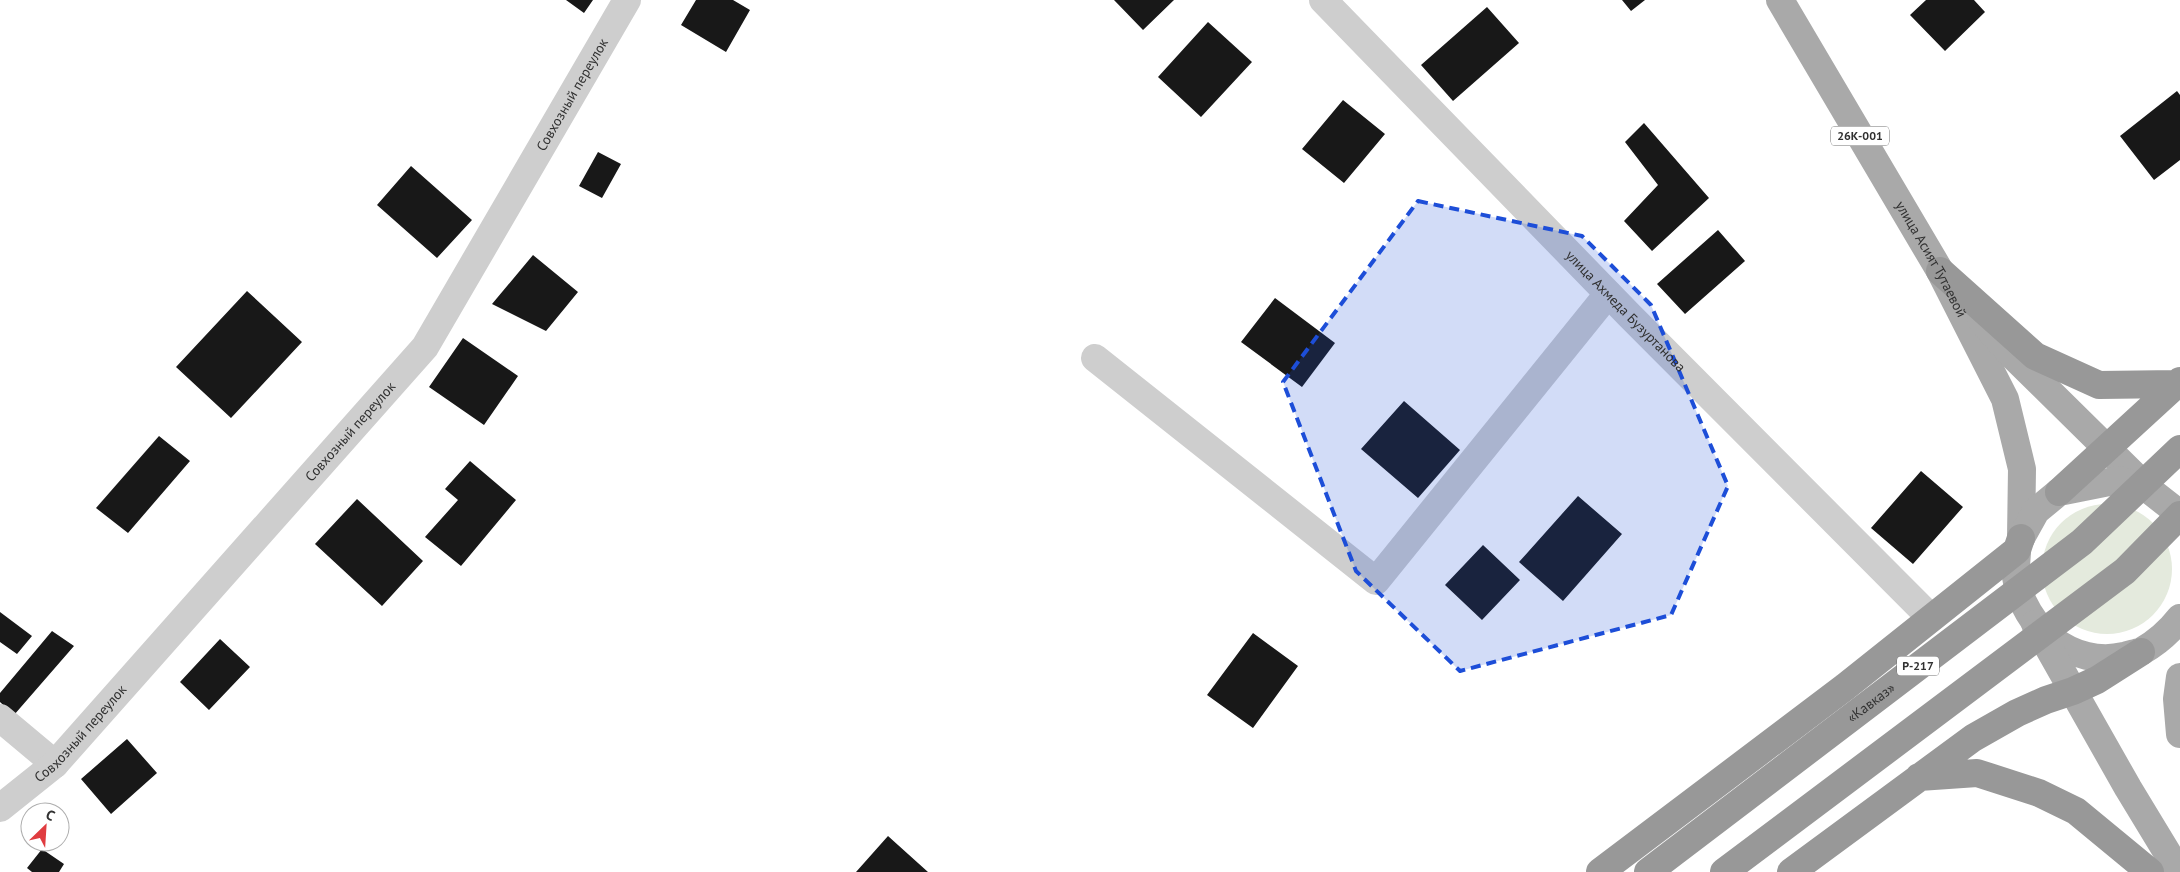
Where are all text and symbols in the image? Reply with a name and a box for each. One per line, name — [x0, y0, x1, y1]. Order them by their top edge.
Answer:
street label: Совхозный переулок — [532, 35, 612, 154]
road number: 26К-001 — [1831, 126, 1889, 146]
street label: улица Асият Тутаевой — [1892, 198, 1971, 320]
street label: улица Ахмеда Бузуртанова — [1562, 246, 1690, 376]
street label: Совхозный переулок — [301, 378, 399, 485]
road number: Р-217 — [1897, 656, 1939, 676]
street label: «Кавказ» — [1843, 678, 1899, 727]
street label: Совхозный переулок — [30, 681, 131, 786]
north arrow — [20, 802, 70, 852]
text: С — [43, 805, 58, 825]

